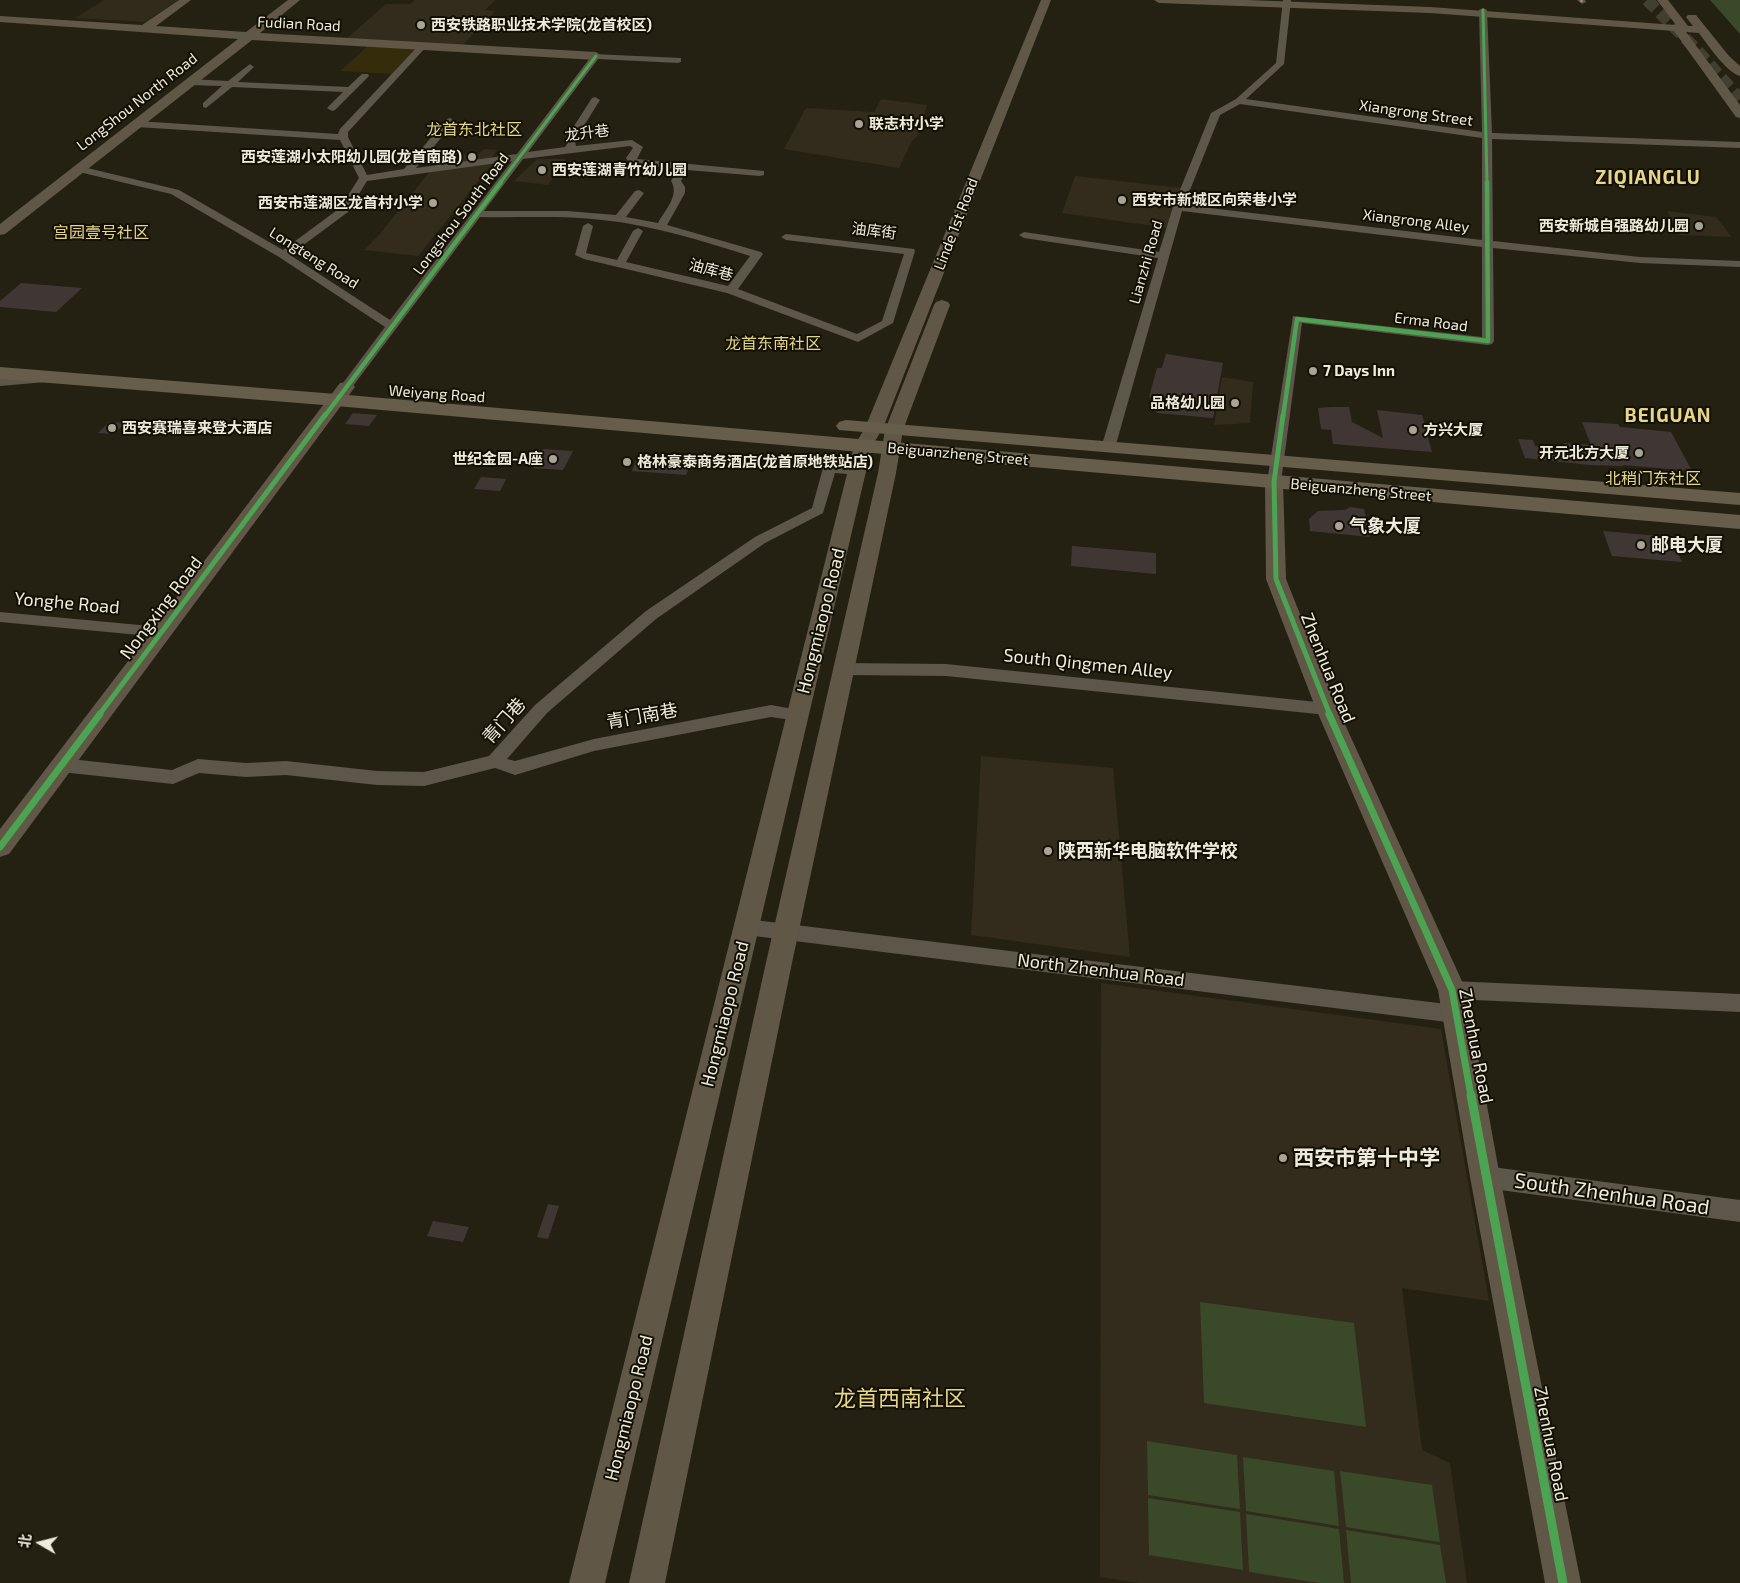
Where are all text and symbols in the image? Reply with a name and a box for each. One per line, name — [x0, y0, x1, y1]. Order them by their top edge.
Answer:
street label: Fudian Road — [257, 13, 341, 35]
place label: 西安铁路职业技术学院(龙首校区) — [431, 16, 652, 34]
marker: 西安铁路职业技术学院(龙首校区) — [415, 19, 427, 31]
street label: LongShou North Road — [73, 49, 201, 155]
street label: Xiangrong Street — [1358, 96, 1474, 130]
place label: 联志村小学 — [869, 115, 944, 133]
marker: 联志村小学 — [853, 118, 865, 130]
district label: 龙首东北社区 — [426, 120, 522, 140]
street label: 龙升巷 — [564, 121, 610, 145]
place label: 西安莲湖小太阳幼儿园(龙首南路) — [241, 148, 462, 166]
street label: Longshou South Road — [409, 150, 513, 278]
marker: 西安莲湖小太阳幼儿园(龙首南路) — [466, 151, 478, 163]
place label: 西安莲湖青竹幼儿园 — [552, 161, 687, 179]
marker: 西安莲湖青竹幼儿园 — [536, 164, 548, 176]
district label: ZIQIANGLU — [1594, 167, 1702, 189]
street label: Linde 1st Road — [930, 175, 982, 273]
place label: 西安市新城区向荣巷小学 — [1132, 191, 1297, 209]
place label: 西安市莲湖区龙首村小学 — [258, 194, 423, 212]
marker: 西安市新城区向荣巷小学 — [1116, 194, 1128, 206]
marker: 西安市莲湖区龙首村小学 — [427, 197, 439, 209]
street label: Xiangrong Alley — [1362, 206, 1470, 236]
place label: 西安新城自强路幼儿园 — [1539, 217, 1689, 235]
street label: Lianzhi Road — [1125, 218, 1167, 306]
street label: 油库街 — [851, 219, 897, 243]
marker: 西安新城自强路幼儿园 — [1693, 220, 1705, 232]
district label: 宫园壹号社区 — [53, 223, 149, 243]
street label: Longteng Road — [266, 223, 362, 293]
street label: 油库巷 — [687, 255, 735, 285]
street label: Erma Road — [1393, 309, 1469, 335]
district label: 龙首东南社区 — [725, 334, 821, 354]
place label: 7 Days Inn — [1323, 362, 1395, 380]
marker: 7 Days Inn — [1307, 365, 1319, 377]
street label: Weiyang Road — [388, 382, 486, 406]
place label: 品格幼儿园 — [1150, 394, 1225, 412]
marker: 品格幼儿园 — [1229, 397, 1241, 409]
district label: BEIGUAN — [1624, 405, 1712, 427]
place label: 西安赛瑞喜来登大酒店 — [122, 419, 272, 437]
place label: 方兴大厦 — [1423, 421, 1483, 439]
marker: 西安赛瑞喜来登大酒店 — [106, 422, 118, 434]
marker: 方兴大厦 — [1407, 424, 1419, 436]
street label: Beiguanzheng Street — [887, 439, 1029, 469]
place label: 开元北方大厦 — [1539, 444, 1629, 462]
marker: 开元北方大厦 — [1633, 447, 1645, 459]
place label: 世纪金园-A座 — [452, 450, 543, 468]
marker: 世纪金园-A座 — [547, 453, 559, 465]
place label: 格林豪泰商务酒店(龙首原地铁站店) — [637, 453, 873, 471]
marker: 格林豪泰商务酒店(龙首原地铁站店) — [621, 456, 633, 468]
district label: 北稍门东社区 — [1605, 469, 1701, 489]
street label: Beiguanzheng Street — [1290, 475, 1432, 505]
place label: 气象大厦 — [1349, 515, 1421, 537]
marker: 气象大厦 — [1333, 520, 1345, 532]
place label: 邮电大厦 — [1651, 534, 1723, 556]
marker: 邮电大厦 — [1635, 539, 1647, 551]
street label: Hongmiaopo Road — [792, 546, 850, 696]
street label: Nongxing Road — [115, 552, 207, 664]
street label: Yonghe Road — [14, 588, 120, 618]
street label: Zhenhua Road — [1296, 610, 1360, 726]
street label: South Qingmen Alley — [1002, 644, 1174, 684]
street label: 青门巷 — [478, 694, 530, 748]
street label: 青门南巷 — [605, 699, 679, 733]
place label: 陕西新华电脑软件学校 — [1058, 840, 1238, 862]
marker: 陕西新华电脑软件学校 — [1042, 845, 1054, 857]
street label: Hongmiaopo Road — [696, 939, 754, 1089]
street label: North Zhenhua Road — [1016, 949, 1186, 991]
street label: Zhenhua Road — [1454, 987, 1498, 1105]
place label: 西安市第十中学 — [1293, 1145, 1440, 1171]
marker: 西安市第十中学 — [1277, 1152, 1289, 1164]
street label: South Zhenhua Road — [1513, 1168, 1711, 1220]
street label: Hongmiaopo Road — [600, 1333, 658, 1483]
street label: Zhenhua Road — [1529, 1385, 1573, 1503]
district label: 龙首西南社区 — [834, 1386, 966, 1412]
north arrow — [15, 1518, 65, 1568]
text: 北 — [15, 1533, 34, 1549]

